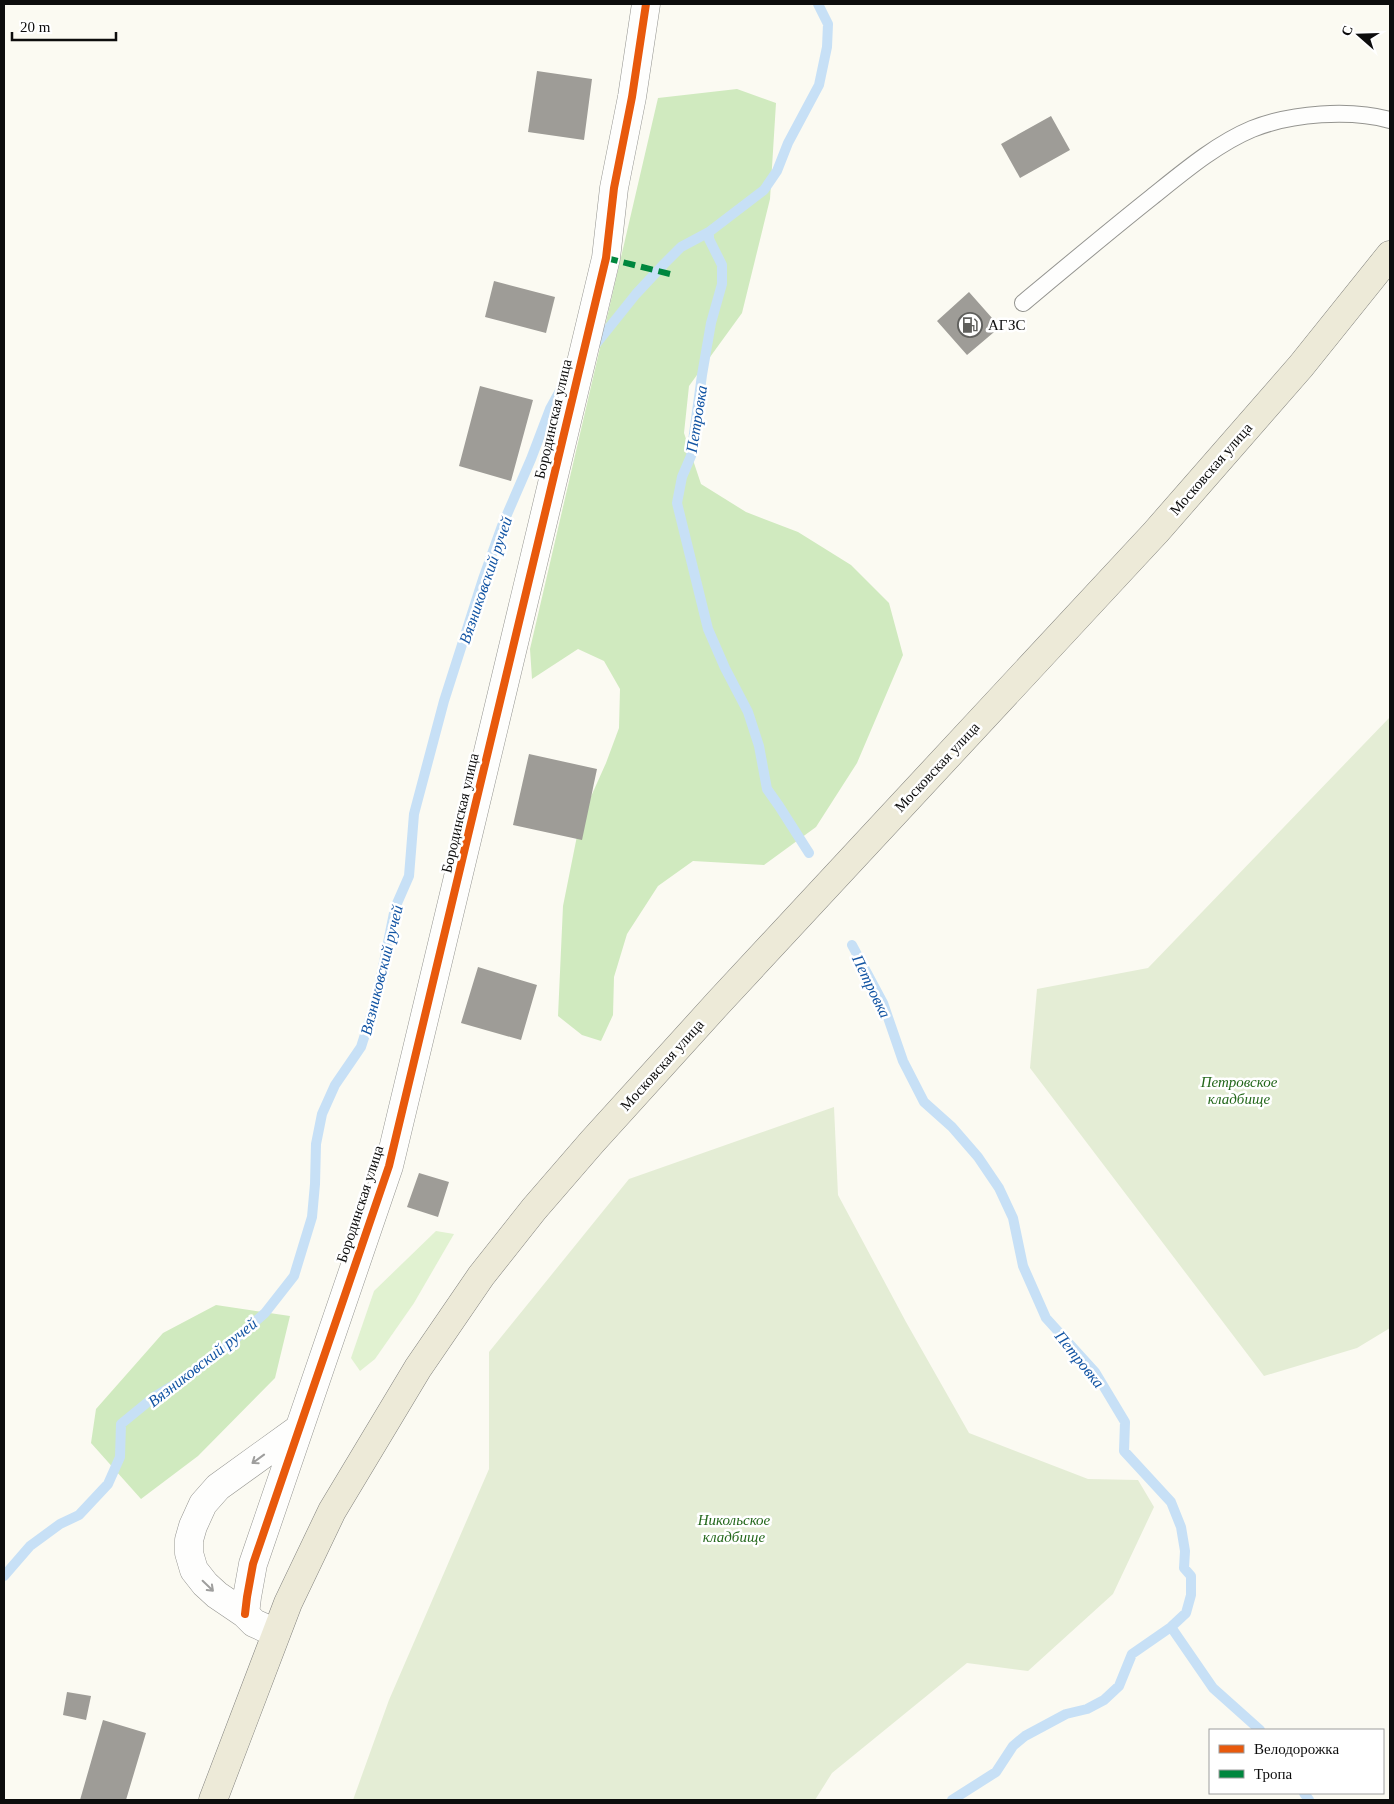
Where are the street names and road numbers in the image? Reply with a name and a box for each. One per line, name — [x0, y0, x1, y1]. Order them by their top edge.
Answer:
street label: Бородинская улица — [531, 357, 575, 480]
street label: Московская улица — [1167, 420, 1255, 518]
street label: Московская улица — [891, 719, 983, 815]
street label: Бородинская улица — [438, 751, 482, 874]
street label: Московская улица — [617, 1016, 707, 1114]
street label: Бородинская улица — [333, 1143, 387, 1265]

